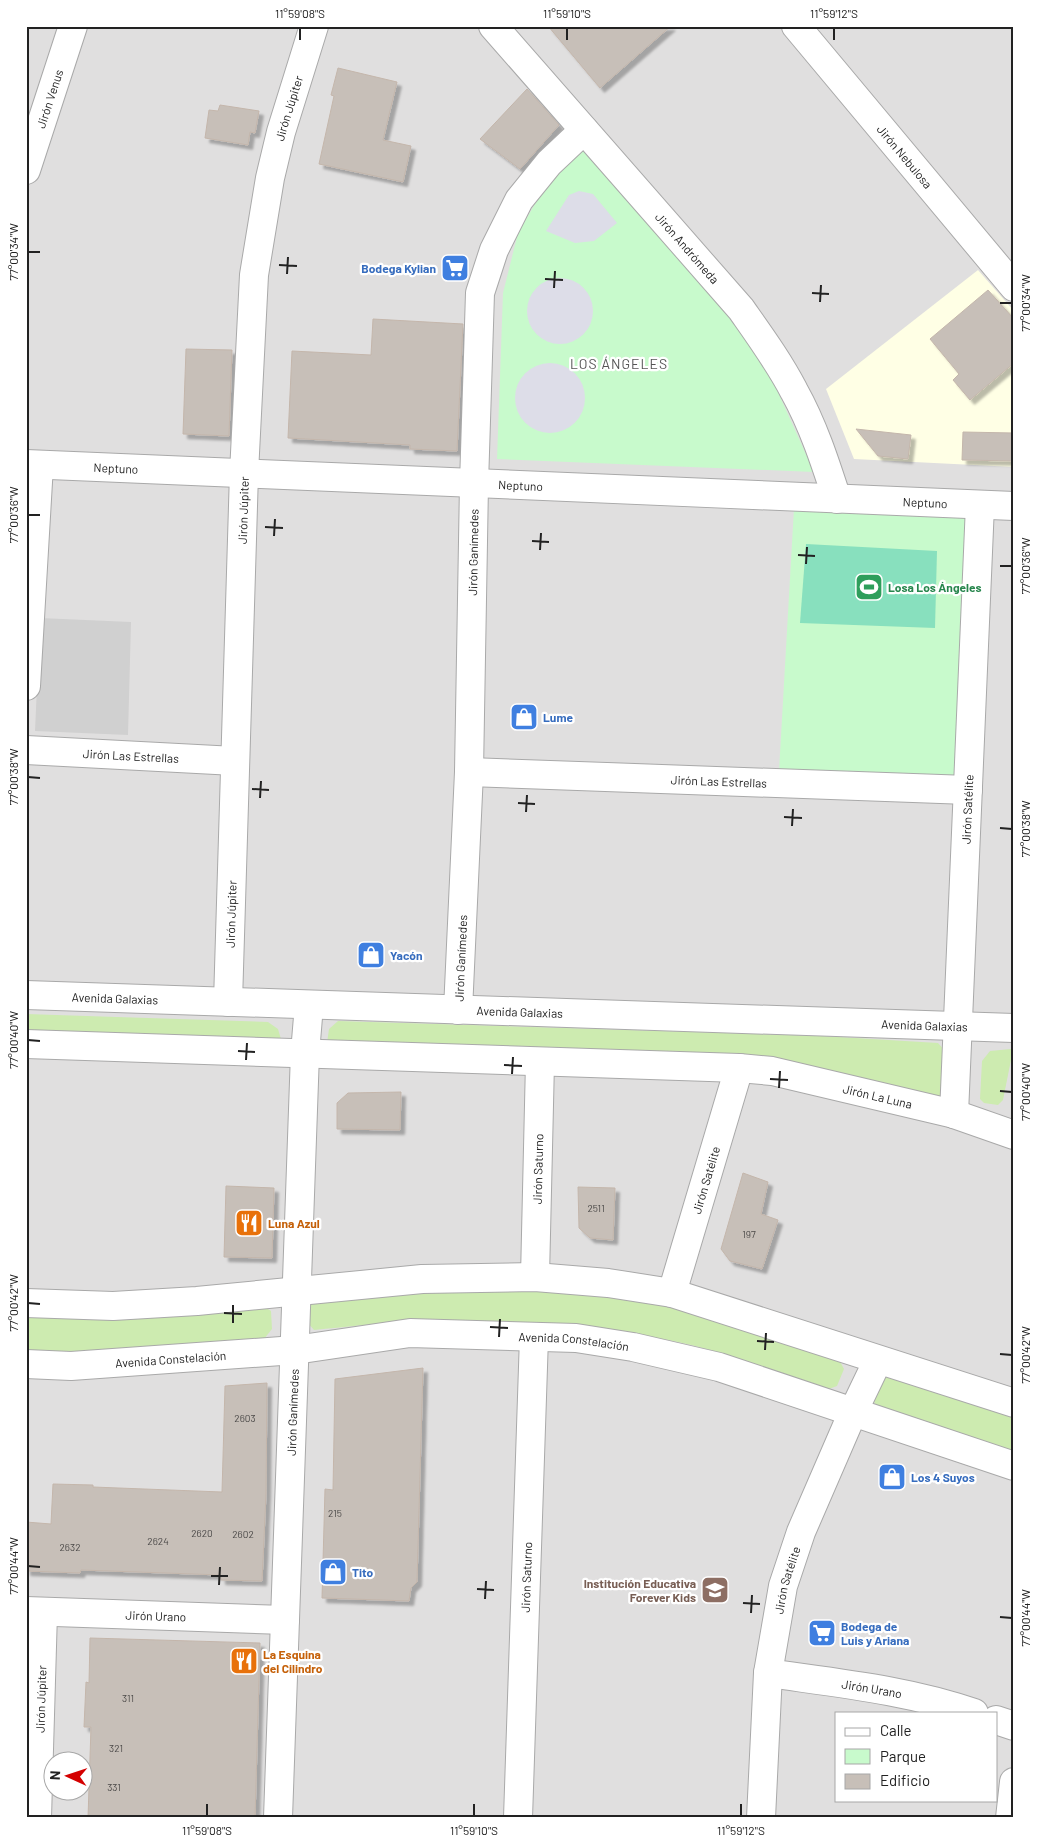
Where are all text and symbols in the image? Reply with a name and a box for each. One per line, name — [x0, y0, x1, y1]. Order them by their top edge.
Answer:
text: 11°59'08"S — [275, 6, 325, 20]
text: 11°59'10"S — [543, 6, 591, 20]
text: 11°59'12"S — [810, 6, 858, 20]
street label: Jirón Venus — [33, 67, 65, 130]
street label: Jirón Júpiter — [272, 73, 305, 142]
street label: Jirón Nebulosa — [874, 122, 935, 191]
street label: Jirón Andrómeda — [653, 210, 722, 286]
text: 77°00'34"W — [6, 223, 20, 281]
supermarket icon: Bodega Kylian — [440, 253, 470, 283]
place label: Bodega Kylian — [361, 261, 436, 275]
text: 77°00'34"W — [1018, 274, 1032, 332]
district label: LOS ÁNGELES — [570, 355, 668, 372]
street label: Neptuno — [93, 460, 139, 476]
street label: Jirón Júpiter — [235, 476, 251, 544]
street label: Neptuno — [498, 477, 543, 493]
text: 77°00'36"W — [6, 486, 20, 544]
street label: Neptuno — [902, 494, 948, 510]
street label: Jirón Ganímedes — [465, 508, 481, 596]
text: 77°00'36"W — [1018, 537, 1032, 595]
sports icon: Losa Los Ángeles — [854, 572, 884, 602]
place label: Losa Los Ángeles — [888, 580, 982, 594]
shop icon: Lume — [509, 702, 539, 732]
place label: Lume — [543, 710, 573, 724]
street label: Jirón Las Estrellas — [82, 746, 180, 765]
text: 77°00'38"W — [6, 748, 20, 806]
street label: Jirón Las Estrellas — [670, 772, 767, 790]
street label: Jirón Satélite — [959, 774, 975, 844]
text: 77°00'38"W — [1018, 800, 1032, 858]
street label: Jirón Júpiter — [223, 879, 239, 948]
street label: Jirón Ganímedes — [451, 914, 469, 1002]
shop icon: Yacón — [356, 940, 386, 970]
place label: Yacón — [390, 948, 422, 962]
street label: Avenida Galaxias — [71, 990, 159, 1006]
street label: Avenida Galaxias — [476, 1003, 563, 1020]
text: 77°00'40"W — [6, 1011, 20, 1069]
street label: Avenida Galaxias — [881, 1017, 968, 1033]
text: 77°00'40"W — [1018, 1063, 1032, 1121]
street label: Jirón La Luna — [841, 1081, 914, 1111]
street label: Jirón Saturno — [530, 1133, 545, 1205]
street label: Jirón Satélite — [689, 1144, 722, 1215]
house number: 2511 — [587, 1202, 605, 1214]
restaurant icon: Luna Azul — [234, 1208, 264, 1238]
place label: Luna Azul — [268, 1216, 320, 1230]
house number: 197 — [742, 1228, 756, 1240]
text: 77°00'42"W — [6, 1274, 20, 1332]
text: 77°00'42"W — [1018, 1326, 1032, 1384]
street label: Avenida Constelación — [518, 1329, 630, 1353]
street label: Avenida Constelación — [115, 1348, 227, 1370]
street label: Jirón Ganímedes — [284, 1368, 301, 1456]
house number: 2603 — [234, 1412, 256, 1424]
shop icon: Los 4 Suyos — [877, 1462, 907, 1492]
place label: Los 4 Suyos — [911, 1470, 975, 1484]
house number: 215 — [328, 1507, 342, 1519]
house number: 2620 — [191, 1527, 213, 1539]
house number: 2602 — [232, 1528, 254, 1540]
house number: 2624 — [147, 1535, 169, 1547]
text: 77°00'44"W — [6, 1537, 20, 1595]
house number: 2632 — [59, 1541, 81, 1553]
street label: Jirón Saturno — [518, 1542, 534, 1613]
street label: Jirón Satélite — [771, 1544, 803, 1615]
shop icon: Tito — [318, 1557, 348, 1587]
place label: Tito — [352, 1565, 373, 1579]
school or university icon: Institución Educativa Forever Kids — [700, 1575, 730, 1605]
place label: Institución Educativa Forever Kids — [584, 1576, 696, 1604]
text: 77°00'44"W — [1018, 1589, 1032, 1647]
street label: Jirón Urano — [125, 1607, 187, 1624]
supermarket icon: Bodega de Luis y Ariana — [807, 1618, 837, 1648]
place label: Bodega de Luis y Ariana — [841, 1619, 909, 1647]
restaurant icon: La Esquina del Cilindro — [229, 1646, 259, 1676]
place label: La Esquina del Cilindro — [263, 1647, 323, 1675]
street label: Jirón Júpiter — [32, 1664, 48, 1733]
street label: Jirón Urano — [841, 1676, 903, 1700]
house number: 311 — [122, 1692, 134, 1704]
legend — [835, 1712, 998, 1802]
text: Calle — [880, 1721, 912, 1739]
house number: 321 — [109, 1742, 123, 1754]
text: Parque — [880, 1747, 926, 1765]
north arrow — [42, 1752, 92, 1802]
text: N — [46, 1770, 63, 1780]
text: Edificio — [880, 1771, 930, 1789]
house number: 331 — [107, 1781, 121, 1793]
text: 11°59'08"S — [182, 1823, 232, 1837]
text: 11°59'10"S — [450, 1823, 498, 1837]
text: 11°59'12"S — [717, 1823, 765, 1837]

